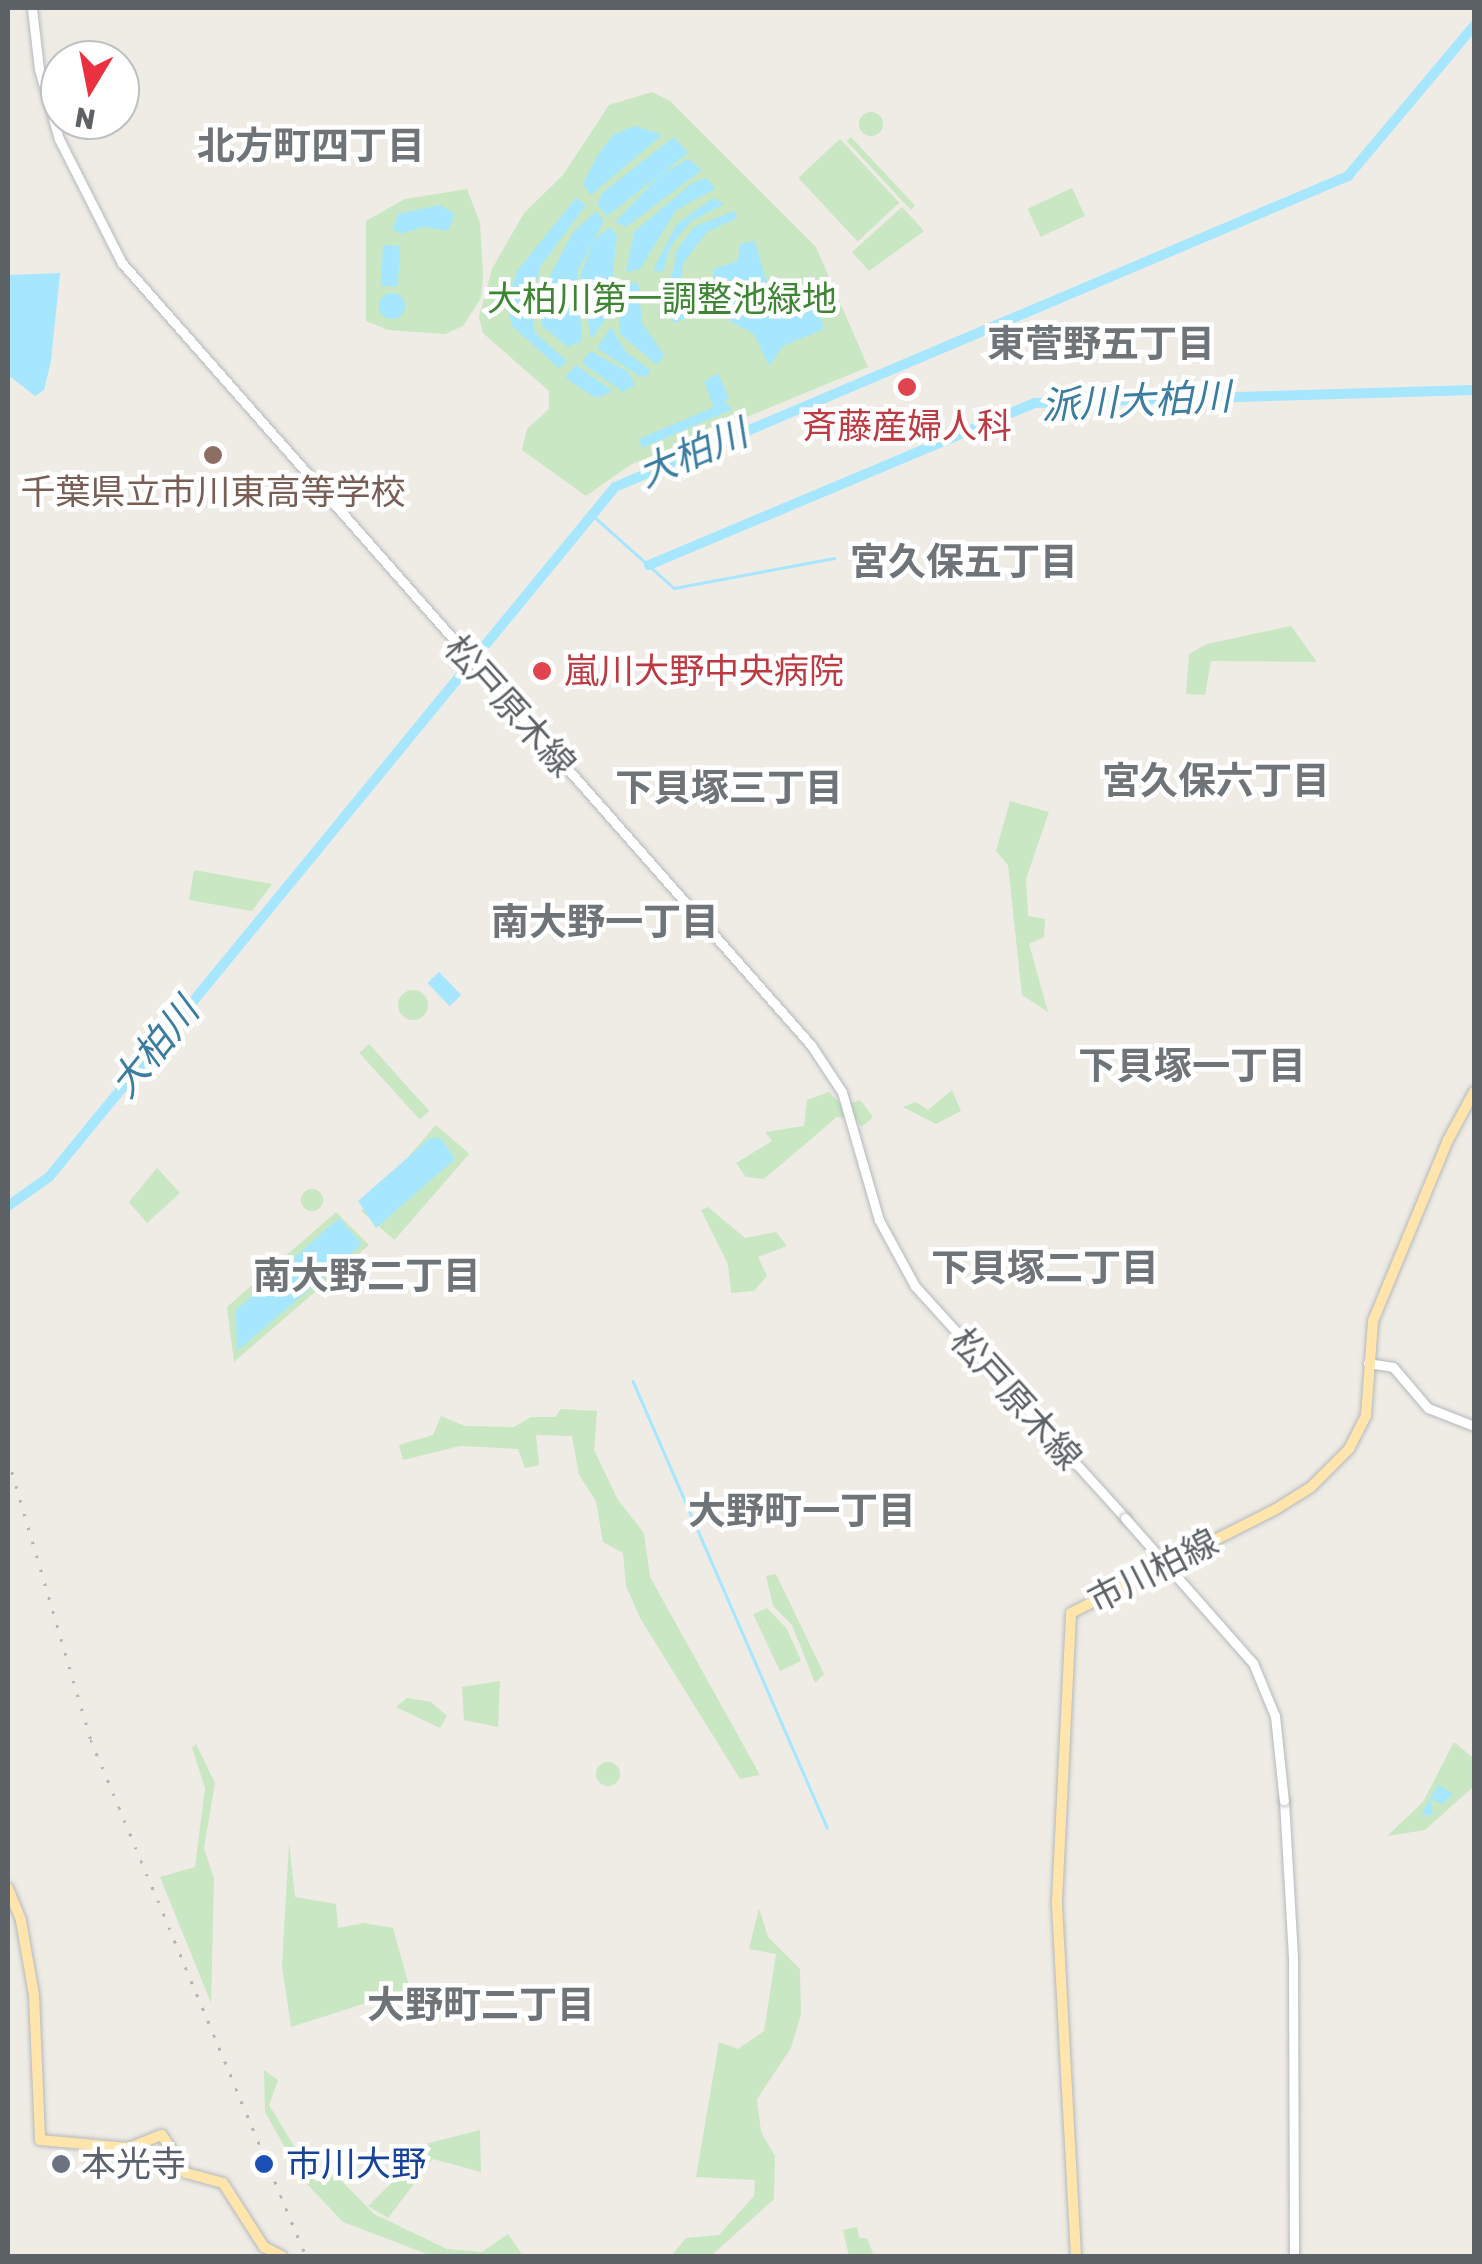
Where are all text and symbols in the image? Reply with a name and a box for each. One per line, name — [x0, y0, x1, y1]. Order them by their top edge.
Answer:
north arrow — [40, 40, 140, 140]
text: N — [72, 100, 98, 136]
district label: 北方町四丁目 — [197, 124, 425, 170]
park label: 大柏川第一調整池緑地 — [487, 278, 837, 320]
district label: 東菅野五丁目 — [987, 322, 1215, 368]
marker: 斉藤産婦人科 — [894, 374, 920, 400]
water label: 派川大柏川 — [1040, 374, 1232, 430]
place label: 斉藤産婦人科 — [802, 405, 1012, 447]
water label: 大柏川 — [632, 411, 754, 497]
marker: 千葉県立市川東高等学校 — [202, 444, 224, 466]
place label: 千葉県立市川東高等学校 — [21, 471, 405, 513]
district label: 宮久保五丁目 — [850, 540, 1078, 586]
street label: 松戸原木線 — [436, 627, 584, 785]
place label: 嵐川大野中央病院 — [564, 650, 844, 692]
marker: 嵐川大野中央病院 — [529, 658, 555, 684]
district label: 宮久保六丁目 — [1102, 759, 1330, 805]
district label: 下貝塚三丁目 — [615, 766, 843, 812]
district label: 南大野一丁目 — [491, 900, 719, 946]
water label: 大柏川 — [101, 989, 209, 1107]
district label: 下貝塚一丁目 — [1078, 1044, 1306, 1090]
district label: 下貝塚二丁目 — [931, 1246, 1159, 1292]
district label: 南大野二丁目 — [253, 1254, 481, 1300]
street label: 松戸原木線 — [942, 1320, 1090, 1478]
district label: 大野町一丁目 — [688, 1489, 916, 1535]
street label: 市川柏線 — [1081, 1521, 1225, 1621]
district label: 大野町二丁目 — [367, 1983, 595, 2029]
place label: 本光寺 — [81, 2143, 186, 2185]
place label: 市川大野 — [286, 2143, 426, 2185]
marker: 市川大野 — [251, 2151, 277, 2177]
marker: 本光寺 — [50, 2153, 72, 2175]

